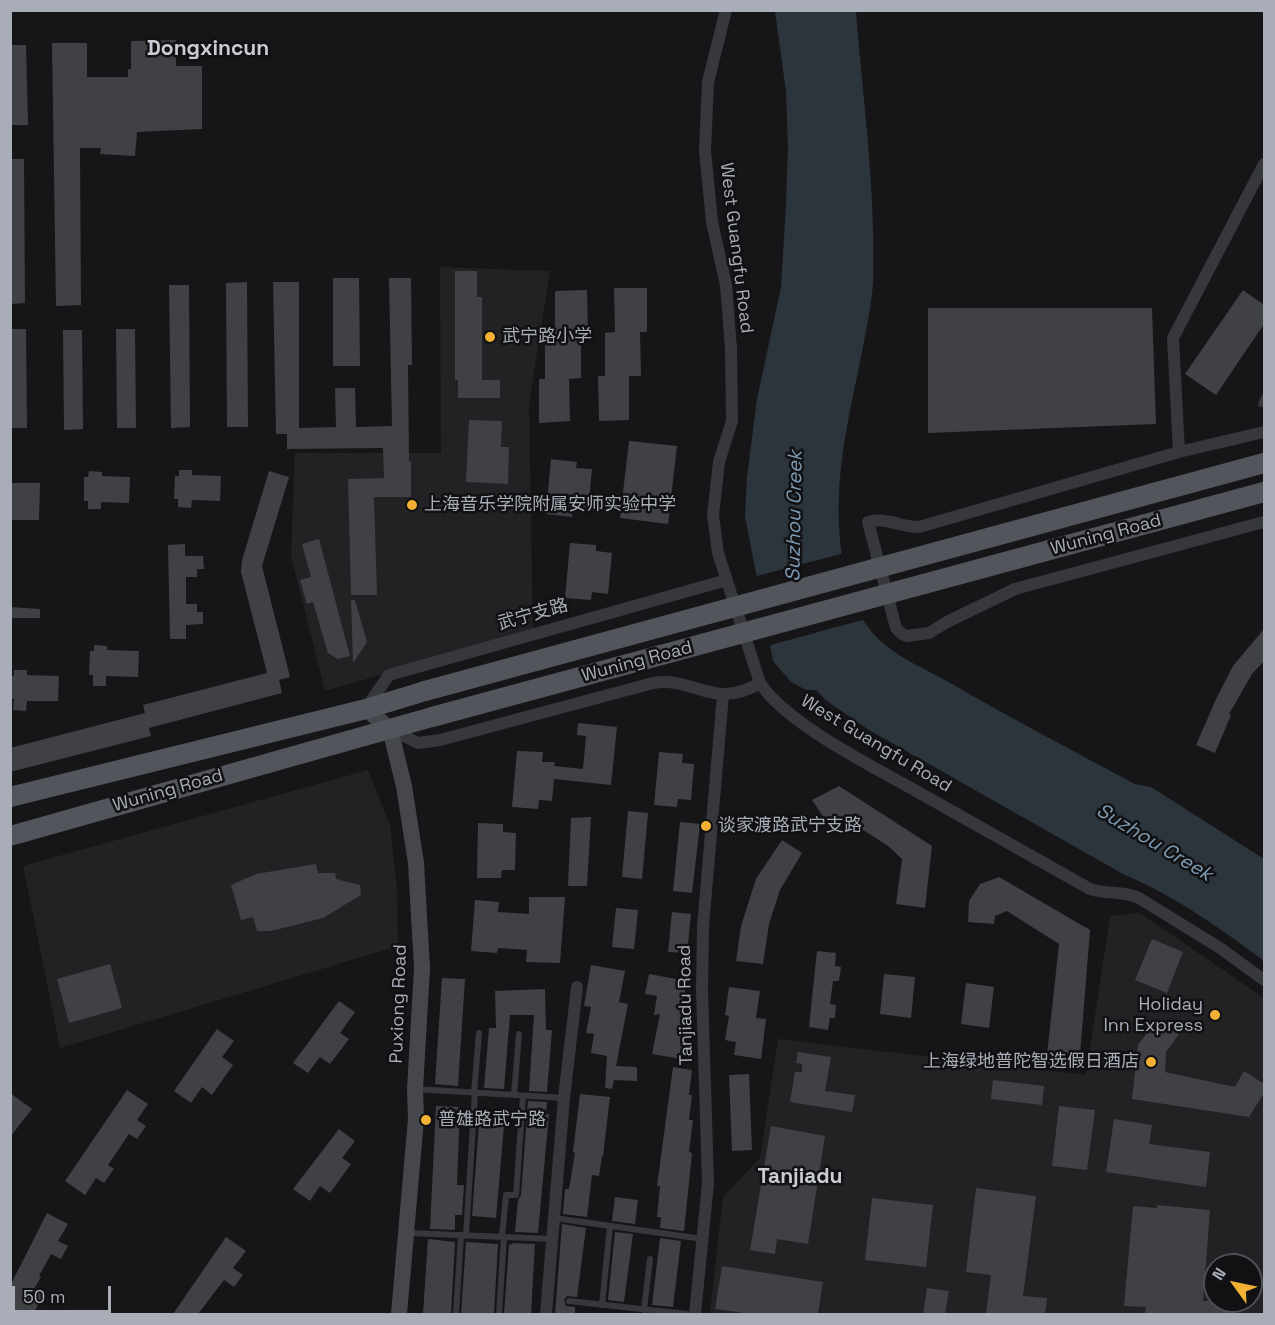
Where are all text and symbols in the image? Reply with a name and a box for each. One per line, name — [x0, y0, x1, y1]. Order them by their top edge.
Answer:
district label: Dongxincun — [147, 36, 269, 62]
street label: West Guangfu Road — [715, 161, 757, 335]
place label: 武宁路小学 — [502, 326, 592, 348]
marker: 武宁路小学 — [483, 330, 497, 344]
water label: Suzhou Creek — [782, 450, 808, 582]
place label: 上海音乐学院附属安师实验中学 — [424, 494, 676, 516]
marker: 上海音乐学院附属安师实验中学 — [405, 498, 419, 512]
street label: Wuning Road — [1048, 510, 1164, 560]
street label: 武宁支路 — [495, 595, 571, 635]
street label: Wuning Road — [579, 637, 695, 687]
street label: West Guangfu Road — [797, 690, 955, 798]
street label: Wuning Road — [110, 765, 226, 817]
water label: Suzhou Creek — [1092, 799, 1216, 887]
place label: 谈家渡路武宁支路 — [718, 815, 862, 837]
marker: 谈家渡路武宁支路 — [699, 819, 713, 833]
street label: Puxiong Road — [386, 944, 412, 1064]
street label: Tanjiadu Road — [674, 944, 698, 1066]
place label: Holiday Inn Express — [1103, 994, 1203, 1036]
marker: Holiday Inn Express — [1208, 1008, 1222, 1022]
place label: 上海绿地普陀智选假日酒店 — [923, 1051, 1139, 1073]
marker: 上海绿地普陀智选假日酒店 — [1144, 1055, 1158, 1069]
place label: 普雄路武宁路 — [438, 1109, 546, 1131]
marker: 普雄路武宁路 — [419, 1113, 433, 1127]
district label: Tanjiadu — [757, 1164, 843, 1190]
north arrow — [1203, 1253, 1263, 1313]
text: N — [1207, 1264, 1231, 1284]
scale bar — [15, 1274, 114, 1312]
text: 50 m — [23, 1285, 65, 1308]

